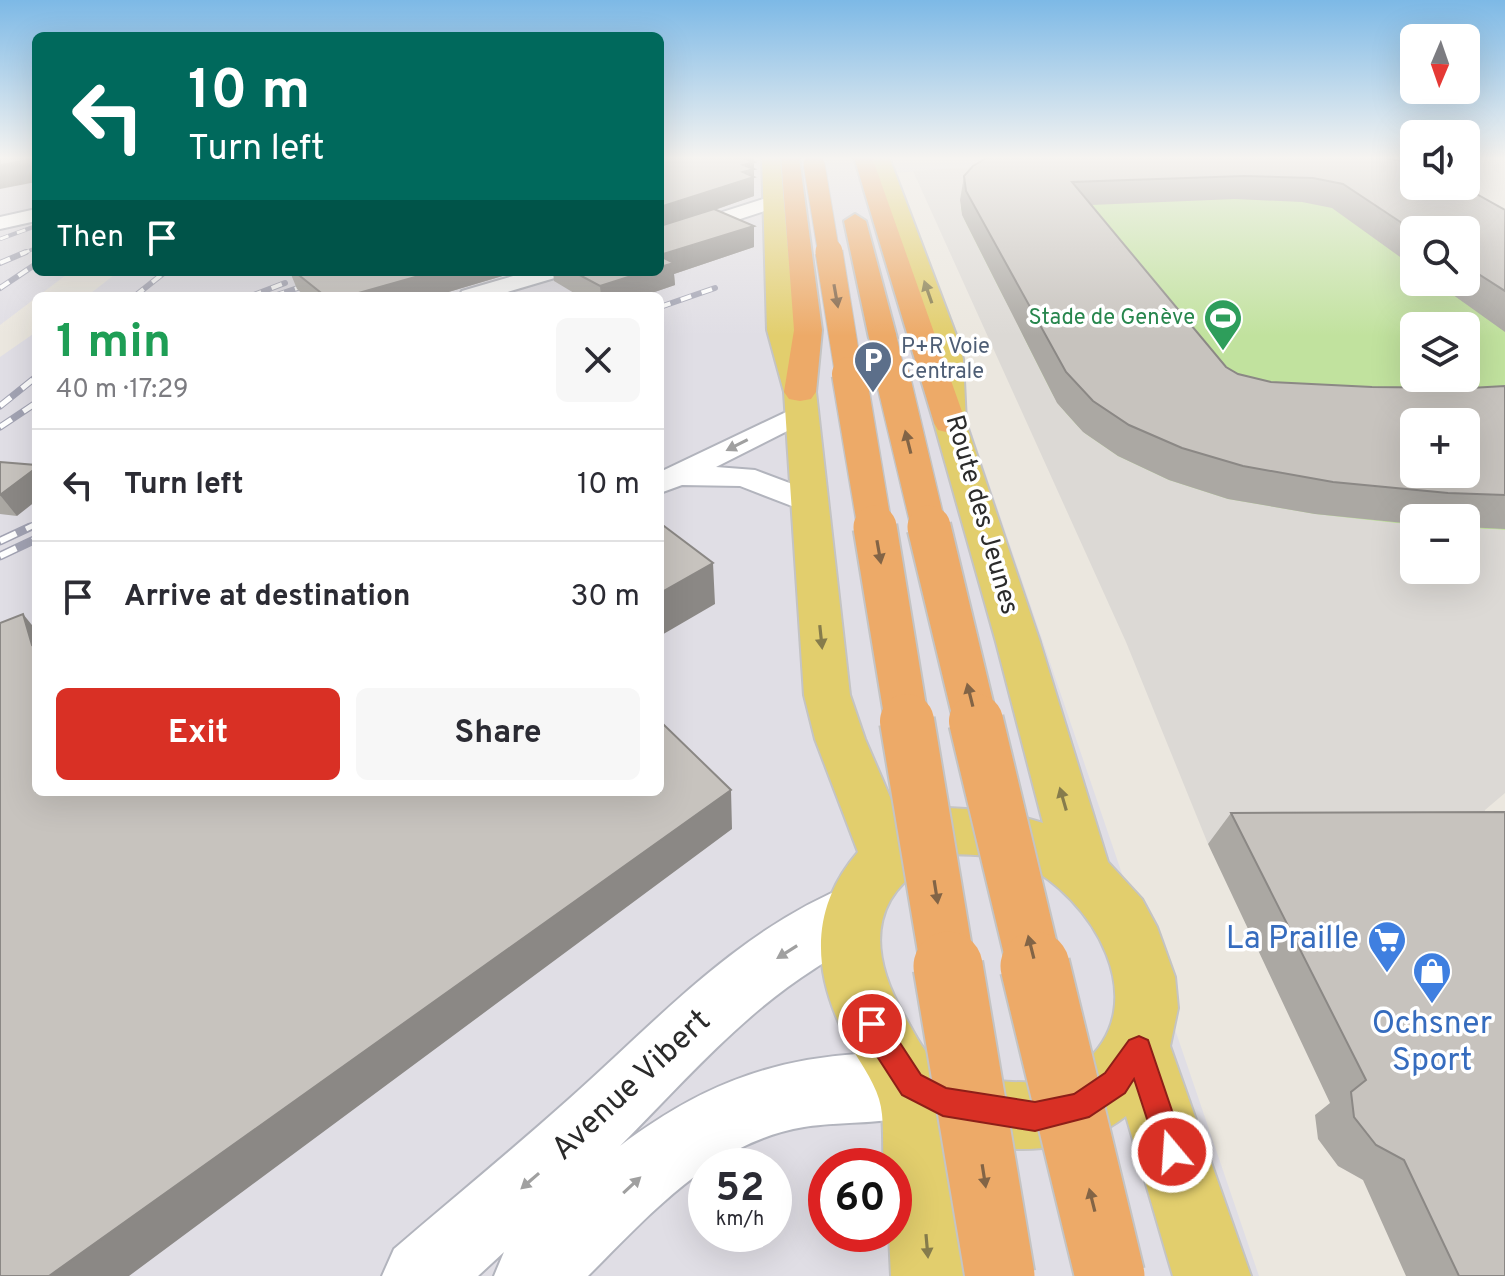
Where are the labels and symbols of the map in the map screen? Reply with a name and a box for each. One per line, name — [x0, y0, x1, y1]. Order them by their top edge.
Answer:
north arrow — [1400, 24, 1480, 104]
one-way arrow — [921, 280, 933, 304]
one-way arrow — [830, 284, 843, 309]
sports icon: Stade de Genève — [1202, 297, 1244, 352]
place label: Stade de Genève — [1028, 305, 1195, 332]
place label: P+R Voie Centrale — [901, 334, 990, 386]
parking icon: P+R Voie Centrale — [852, 339, 894, 394]
street label: Route des Jeunes — [937, 411, 1025, 619]
one-way arrow — [902, 430, 914, 455]
one-way arrow — [726, 439, 749, 452]
one-way arrow — [874, 540, 886, 565]
one-way arrow — [815, 625, 828, 650]
one-way arrow — [963, 682, 975, 707]
one-way arrow — [1056, 787, 1069, 811]
one-way arrow — [931, 879, 943, 904]
supermarket icon: La Praille — [1366, 919, 1408, 974]
place label: La Praille — [1226, 920, 1359, 960]
one-way arrow — [1024, 935, 1037, 960]
one-way arrow — [776, 944, 798, 958]
shop icon: Ochsner Sport — [1411, 950, 1453, 1005]
pin — [838, 990, 906, 1058]
street label: Avenue Vibert — [544, 1002, 720, 1170]
place label: Ochsner Sport — [1372, 1005, 1492, 1082]
position arrow — [1130, 1110, 1214, 1194]
speed limit sign: 60 — [808, 1148, 912, 1252]
one-way arrow — [978, 1163, 990, 1188]
one-way arrow — [521, 1171, 540, 1189]
one-way arrow — [622, 1177, 641, 1195]
one-way arrow — [1085, 1188, 1098, 1213]
one-way arrow — [920, 1234, 933, 1259]

